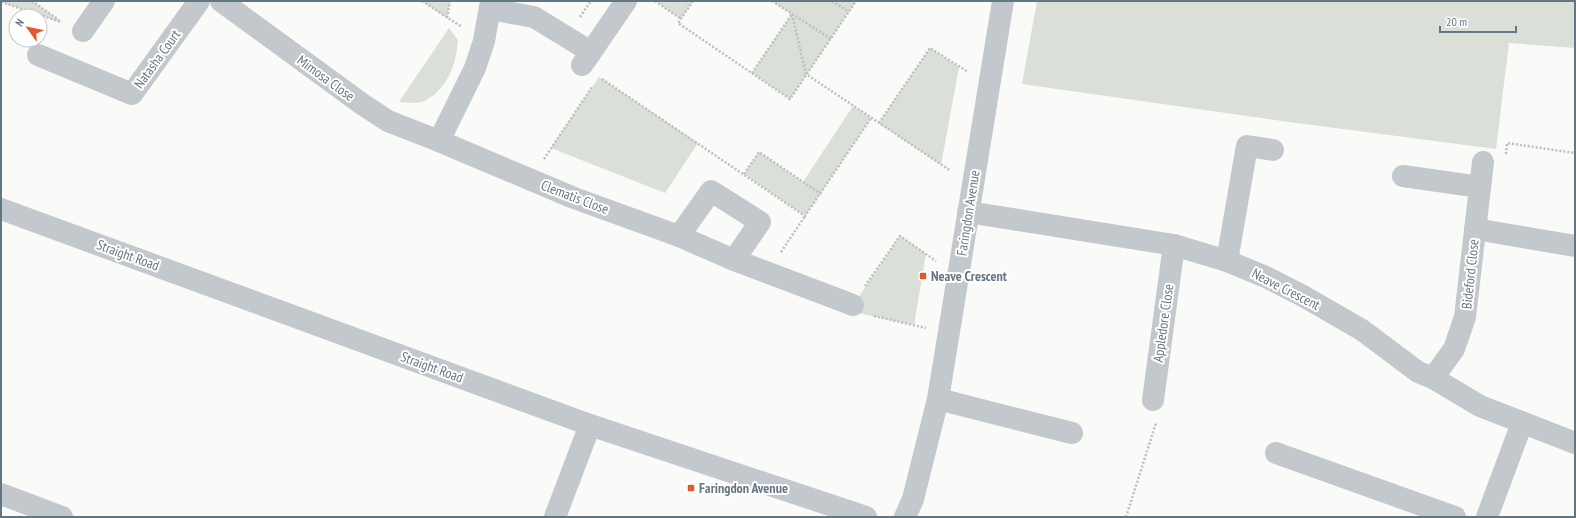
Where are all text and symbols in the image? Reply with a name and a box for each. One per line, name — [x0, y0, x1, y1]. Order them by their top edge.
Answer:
north arrow — [8, 8, 48, 48]
scale bar — [1440, 8, 1516, 34]
text: 20 m — [1446, 14, 1467, 29]
text: N — [12, 16, 27, 29]
street label: Natasha Court — [130, 26, 184, 92]
street label: Mimosa Close — [294, 51, 358, 105]
street label: Faringdon Avenue — [952, 169, 984, 257]
street label: Clematis Close — [539, 176, 612, 218]
street label: Straight Road — [94, 235, 162, 275]
street label: Bideford Close — [1457, 238, 1483, 310]
street label: Neave Crescent — [1249, 264, 1323, 314]
place label: Neave Crescent — [931, 267, 1007, 285]
marker: Neave Crescent — [918, 271, 928, 281]
street label: Appledore Close — [1149, 283, 1177, 363]
street label: Straight Road — [398, 347, 466, 387]
place label: Faringdon Avenue — [699, 479, 788, 497]
marker: Faringdon Avenue — [686, 483, 696, 493]

